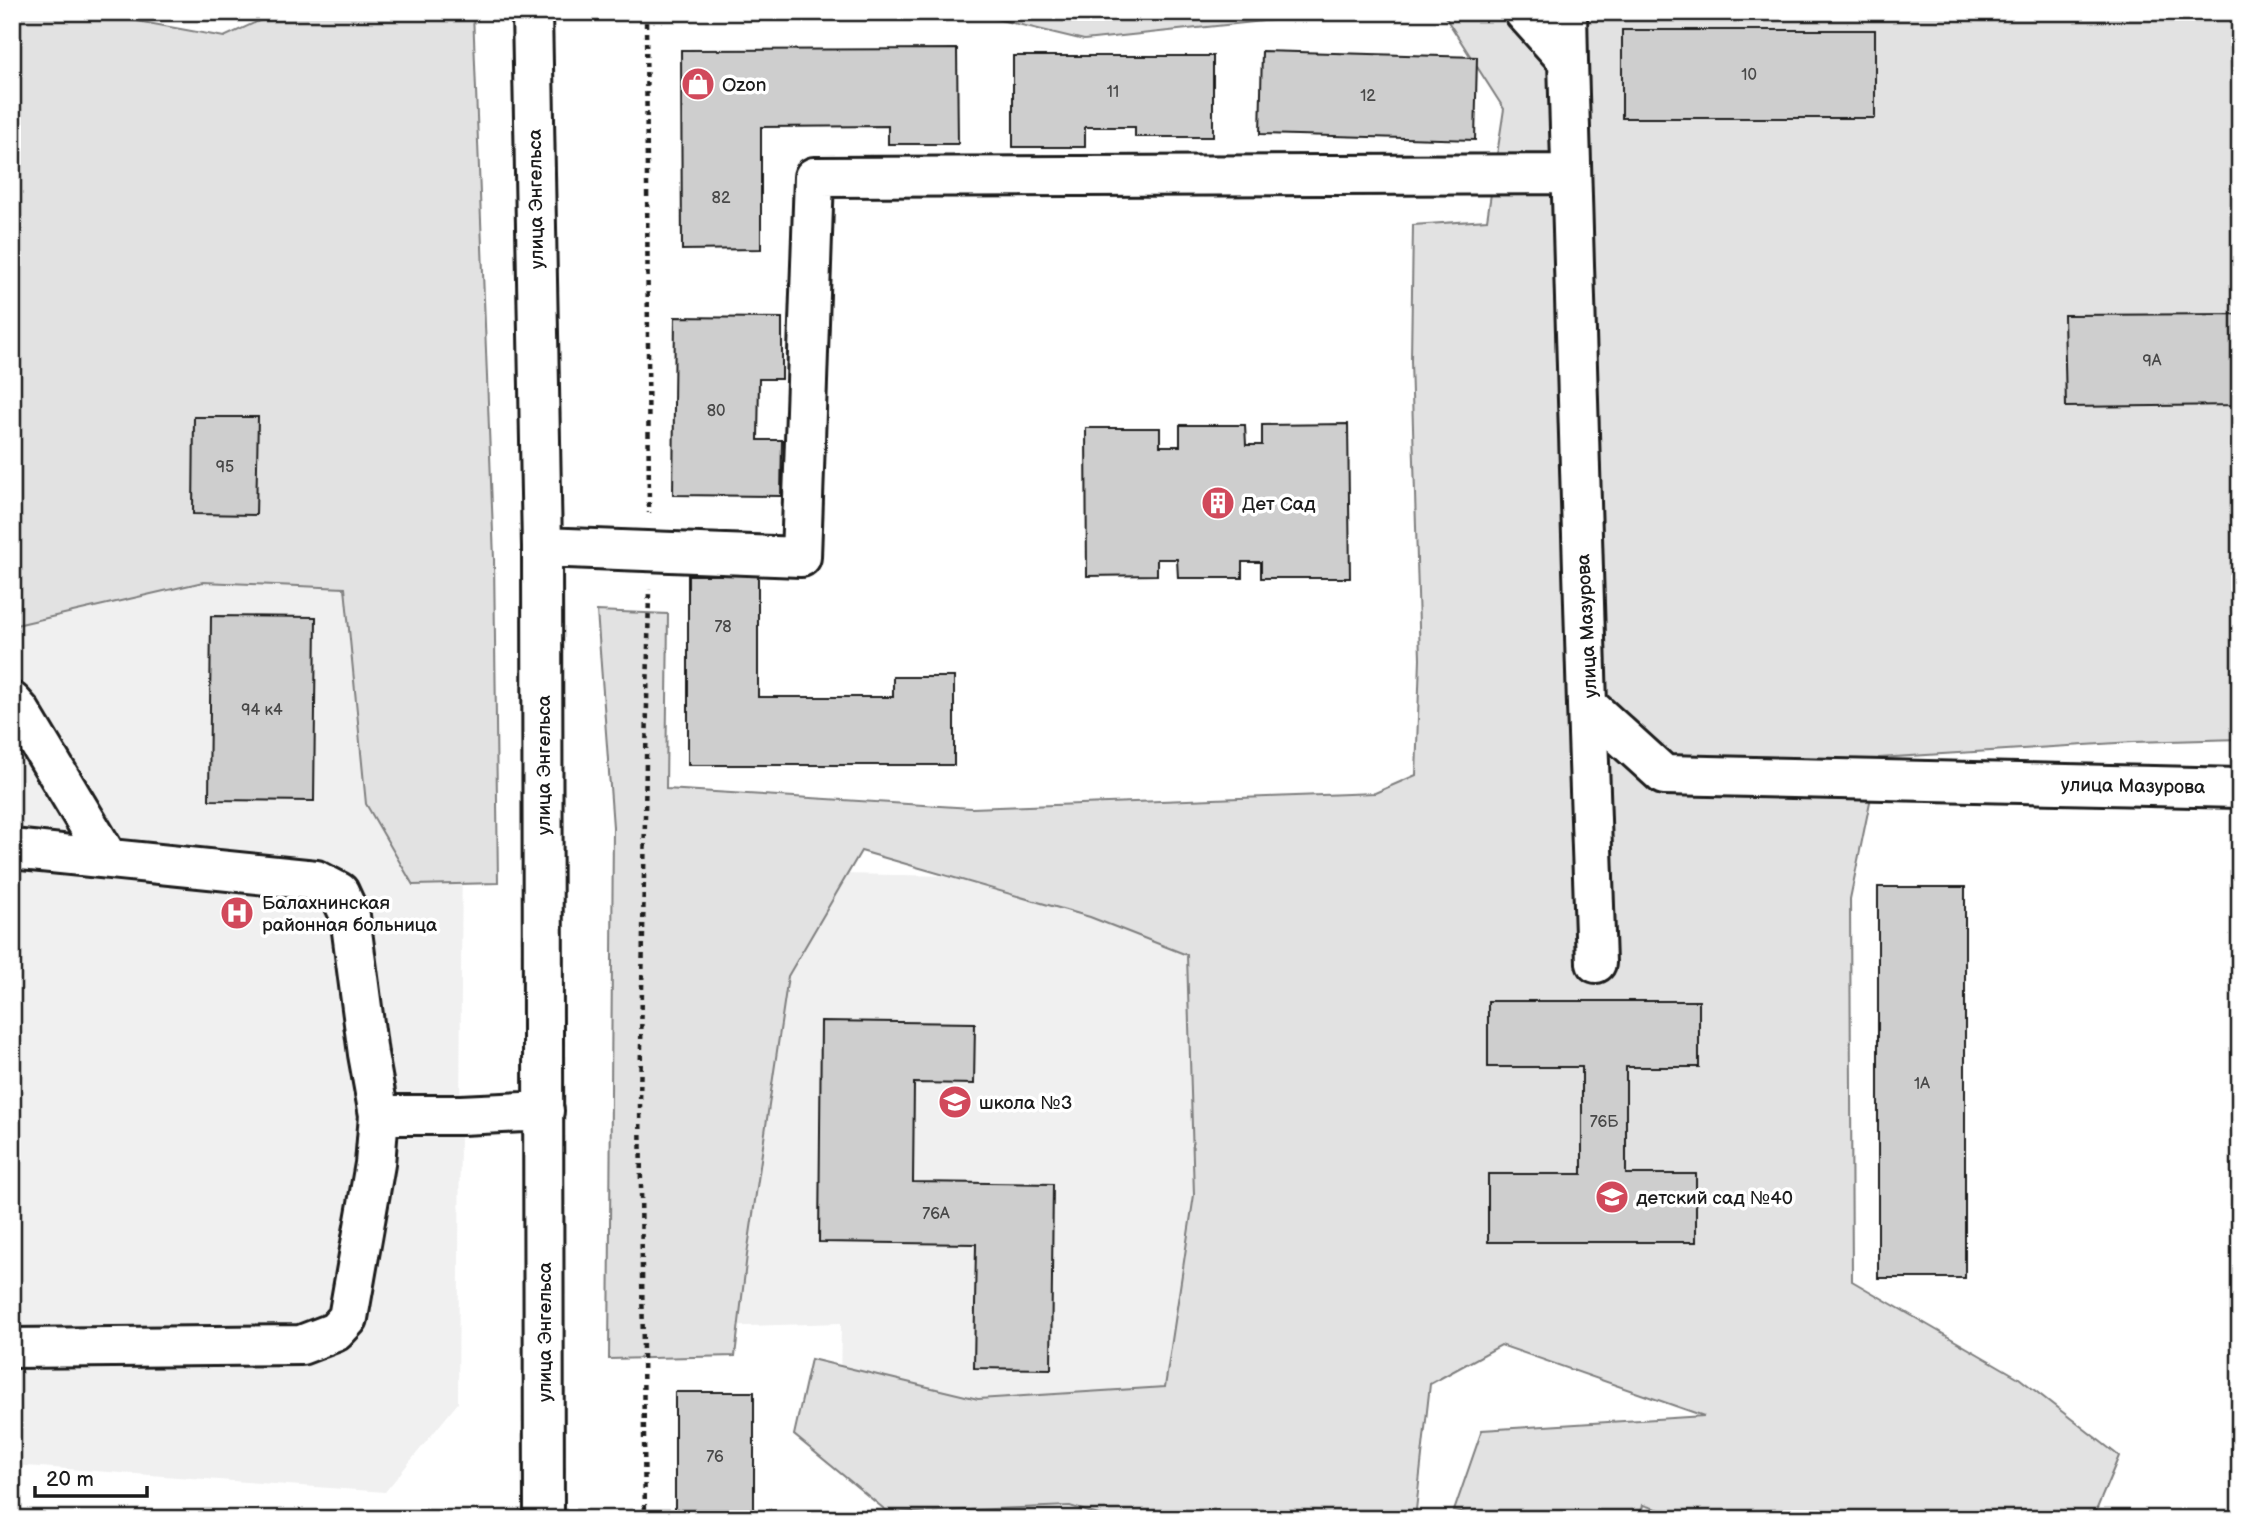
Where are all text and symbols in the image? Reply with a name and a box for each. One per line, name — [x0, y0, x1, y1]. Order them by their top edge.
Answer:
shop icon: Ozon — [679, 65, 717, 103]
house number: 10 — [1741, 66, 1757, 85]
place label: Ozon — [722, 74, 767, 97]
house number: 11 — [1107, 83, 1119, 102]
house number: 12 — [1360, 87, 1376, 106]
street label: улица Энгельса — [524, 129, 549, 269]
house number: 82 — [712, 189, 731, 208]
house number: 9А — [2143, 352, 2162, 371]
house number: 80 — [707, 402, 725, 421]
house number: 95 — [216, 458, 234, 477]
building icon: Дет Сад — [1199, 484, 1237, 522]
place label: Дет Сад — [1242, 493, 1316, 516]
street label: улица Мазурова — [1572, 553, 1603, 699]
house number: 78 — [714, 618, 732, 637]
street label: улица Энгельса — [533, 695, 556, 835]
house number: 94 к4 — [241, 701, 283, 720]
street label: улица Мазурова — [2061, 774, 2205, 799]
place label: Балахнинская районная больница — [262, 892, 437, 937]
hospital icon: Балахнинская районная больница — [218, 894, 256, 932]
house number: 1А — [1914, 1075, 1930, 1094]
school or university icon: школа №3 — [936, 1083, 974, 1121]
place label: школа №3 — [979, 1092, 1072, 1115]
house number: 76Б — [1590, 1113, 1619, 1132]
school or university icon: детский сад №40 — [1593, 1178, 1631, 1216]
place label: детский сад №40 — [1636, 1187, 1793, 1210]
house number: 76А — [922, 1205, 950, 1224]
street label: улица Энгельса — [534, 1262, 557, 1402]
house number: 76 — [706, 1448, 724, 1467]
scale bar — [35, 1454, 147, 1498]
text: 20 m — [46, 1467, 94, 1492]

